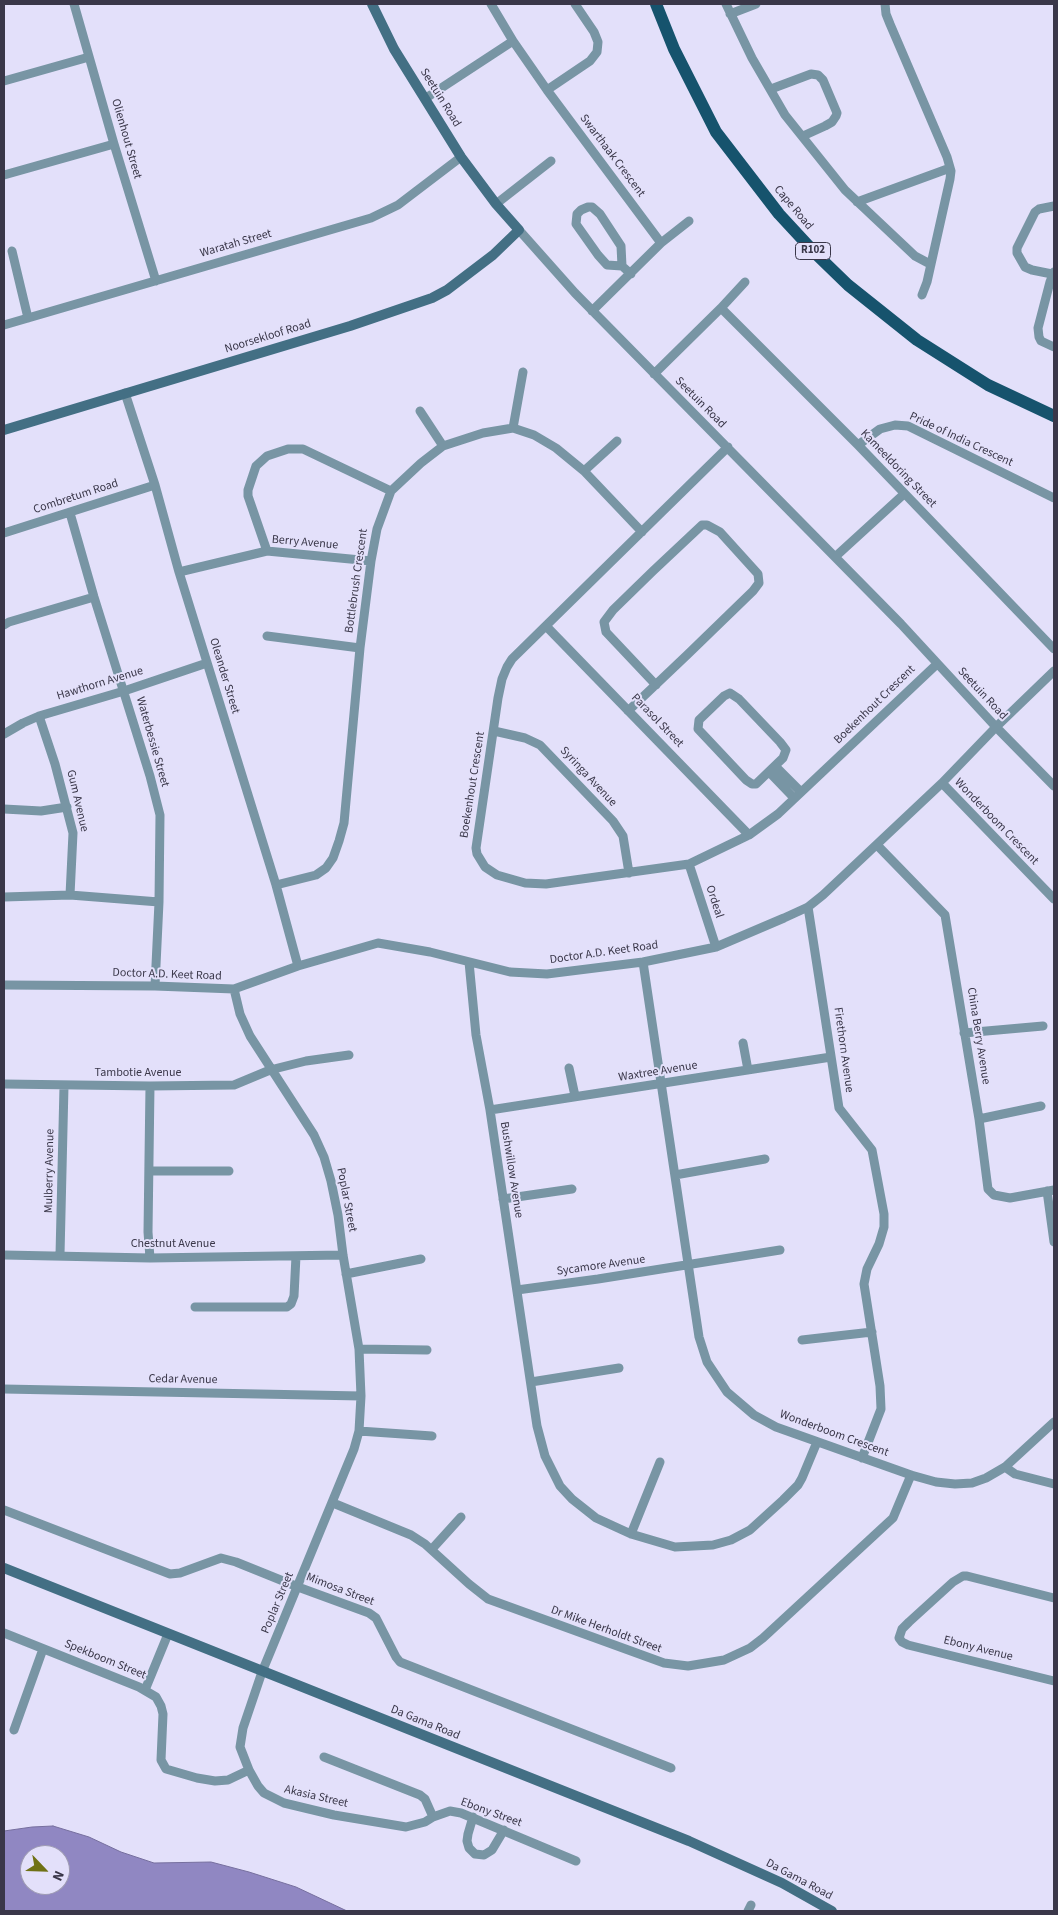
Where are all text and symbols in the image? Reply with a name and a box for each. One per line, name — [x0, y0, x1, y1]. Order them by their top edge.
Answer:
street label: Seetuin Road — [416, 66, 464, 130]
street label: Olienhout Street — [108, 97, 144, 181]
street label: Swarthaak Crescent — [576, 112, 648, 200]
street label: Cape Road — [770, 183, 816, 233]
street label: Waratah Street — [199, 227, 273, 261]
road number: R102 — [796, 242, 830, 260]
street label: Noorsekloof Road — [223, 317, 313, 357]
street label: Seetuin Road — [671, 374, 729, 432]
street label: Pride of India Crescent — [907, 410, 1015, 470]
street label: Kameeldoring Street — [857, 427, 939, 511]
street label: Combretum Road — [32, 476, 120, 518]
street label: Bottlebrush Crescent — [343, 528, 371, 634]
street label: Berry Avenue — [271, 533, 339, 553]
street label: Oleander Street — [206, 636, 242, 716]
street label: Boekenhout Crescent — [831, 663, 919, 747]
street label: Hawthorn Avenue — [55, 664, 145, 704]
street label: Seetuin Road — [954, 665, 1010, 723]
street label: Parasol Street — [628, 691, 686, 751]
street label: Waterbessie Street — [132, 695, 172, 789]
street label: Boekenhout Crescent — [457, 731, 489, 839]
street label: Syringa Avenue — [556, 744, 620, 810]
street label: Gum Avenue — [63, 769, 91, 833]
street label: Wonderboom Crescent — [951, 776, 1041, 868]
street label: Ordeal — [702, 884, 726, 920]
street label: Doctor A.D. Keet Road — [549, 938, 659, 968]
street label: Doctor A.D. Keet Road — [112, 966, 222, 984]
street label: China Berry Avenue — [963, 986, 993, 1086]
street label: Firethorn Avenue — [830, 1006, 856, 1094]
street label: Waxtree Avenue — [617, 1059, 699, 1085]
street label: Tambotie Avenue — [95, 1066, 181, 1080]
street label: Bushwillow Avenue — [496, 1121, 526, 1219]
street label: Mulberry Avenue — [42, 1129, 58, 1213]
street label: Poplar Street — [333, 1167, 359, 1233]
street label: Chestnut Avenue — [131, 1237, 215, 1251]
street label: Sycamore Avenue — [556, 1253, 646, 1279]
street label: Cedar Avenue — [148, 1372, 218, 1388]
street label: Wonderboom Crescent — [778, 1408, 890, 1460]
street label: Poplar Street — [259, 1570, 297, 1636]
street label: Mimosa Street — [304, 1570, 376, 1610]
street label: Dr Mike Herholdt Street — [549, 1603, 663, 1657]
street label: Ebony Avenue — [942, 1633, 1014, 1665]
street label: Spekboom Street — [62, 1637, 148, 1683]
street label: Da Gama Road — [388, 1703, 462, 1743]
street label: Akasia Street — [283, 1783, 349, 1811]
street label: Ebony Street — [458, 1795, 524, 1831]
north arrow — [20, 1845, 70, 1895]
street label: Da Gama Road — [763, 1856, 835, 1904]
text: N — [47, 1867, 69, 1884]

